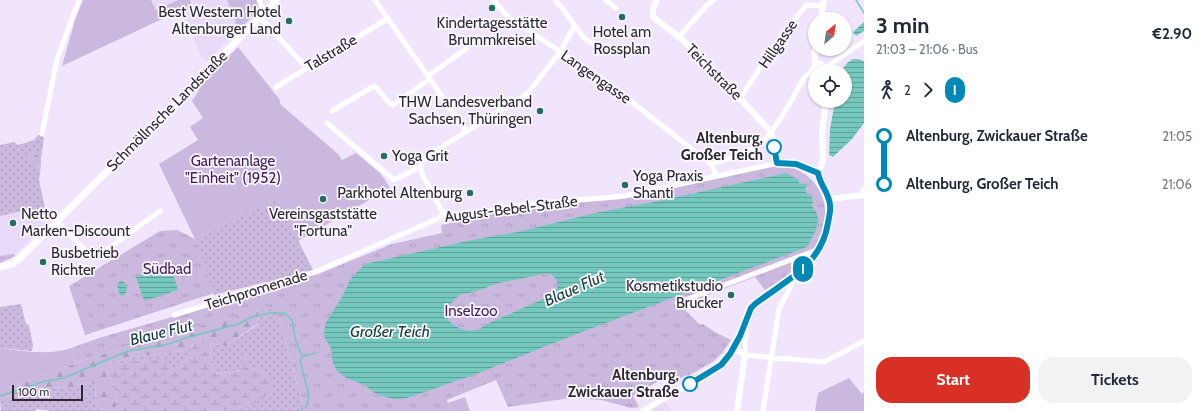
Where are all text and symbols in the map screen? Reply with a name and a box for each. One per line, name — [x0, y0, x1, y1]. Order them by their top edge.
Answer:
place label: Best Western Hotel Altenburger Land — [158, 3, 281, 38]
marker: Kindertagesstätte Brummkreisel — [487, 3, 497, 13]
marker: Hotel am Rossplan — [617, 12, 627, 22]
north arrow — [808, 12, 852, 56]
map controls — [808, 12, 852, 108]
text: 3 min — [876, 12, 929, 39]
place label: Kindertagesstätte Brummkreisel — [437, 14, 548, 49]
marker: Best Western Hotel Altenburger Land — [284, 16, 294, 26]
street label: Hillgasse — [755, 16, 801, 72]
place label: Hotel am Rossplan — [593, 23, 651, 58]
text: €2.90 — [1152, 25, 1192, 43]
street label: Talstraße — [302, 30, 360, 75]
street label: Teichstraße — [682, 40, 746, 104]
text: 21:03 – 21:06 · Bus — [876, 41, 978, 57]
street label: Langengasse — [557, 46, 635, 108]
street label: Schmöllnsche Landstraße — [103, 47, 231, 175]
button: locate — [808, 64, 852, 108]
icon: walk — [876, 79, 898, 101]
icon: forward — [917, 79, 939, 101]
text: I — [953, 81, 957, 99]
text: 2 — [904, 82, 911, 98]
place label: THW Landesverband Sachsen, Thüringen — [399, 93, 532, 128]
marker: THW Landesverband Sachsen, Thüringen — [535, 106, 545, 116]
text: Altenburg, Zwickauer Straße — [906, 127, 1088, 145]
text: 21:05 — [1162, 128, 1192, 144]
place label: Altenburg, Großer Teich — [681, 129, 763, 164]
marker: Altenburg, Großer Teich — [766, 139, 782, 155]
place label: Yoga Grit — [391, 147, 449, 165]
marker: Yoga Grit — [379, 151, 389, 161]
park label: Gartenanlage "Einheit" (1952) — [185, 152, 281, 187]
place label: Yoga Praxis Shanti — [632, 167, 703, 202]
text: Altenburg, Großer Teich — [906, 175, 1059, 193]
text: 21:06 — [1162, 176, 1192, 192]
marker: Yoga Praxis Shanti — [620, 180, 630, 190]
place label: Parkhotel Altenburg — [337, 184, 463, 202]
marker: Parkhotel Altenburg — [465, 188, 475, 198]
street label: August-Bebel-Straße — [443, 192, 579, 226]
marker: Vereinsgaststätte "Fortuna" — [318, 194, 328, 204]
place label: Netto Marken-Discount — [21, 205, 130, 240]
place label: Vereinsgaststätte "Fortuna" — [269, 205, 377, 240]
marker: Netto Marken-Discount — [8, 218, 18, 228]
place label: Busbetrieb Richter — [51, 244, 119, 279]
line badge: I — [790, 256, 816, 282]
marker: Busbetrieb Richter — [38, 257, 48, 267]
park label: Südbad — [143, 260, 191, 278]
text: I — [801, 260, 805, 278]
street label: Teichpromenade — [203, 266, 310, 314]
water label: Blaue Flut — [541, 266, 608, 310]
place label: Kosmetikstudio Brucker — [626, 277, 723, 312]
marker: Kosmetikstudio Brucker — [726, 290, 736, 300]
park label: Inselzoo — [445, 302, 497, 320]
water label: Blaue Flut — [128, 315, 196, 349]
water label: Großer Teich — [350, 322, 430, 341]
button: Start — [876, 357, 1030, 403]
button: Tickets — [1038, 357, 1192, 403]
place label: Altenburg, Zwickauer Straße — [568, 366, 679, 401]
marker: Altenburg, Zwickauer Straße — [682, 376, 698, 392]
scale bar — [12, 383, 83, 402]
text: 100 m — [18, 385, 49, 399]

